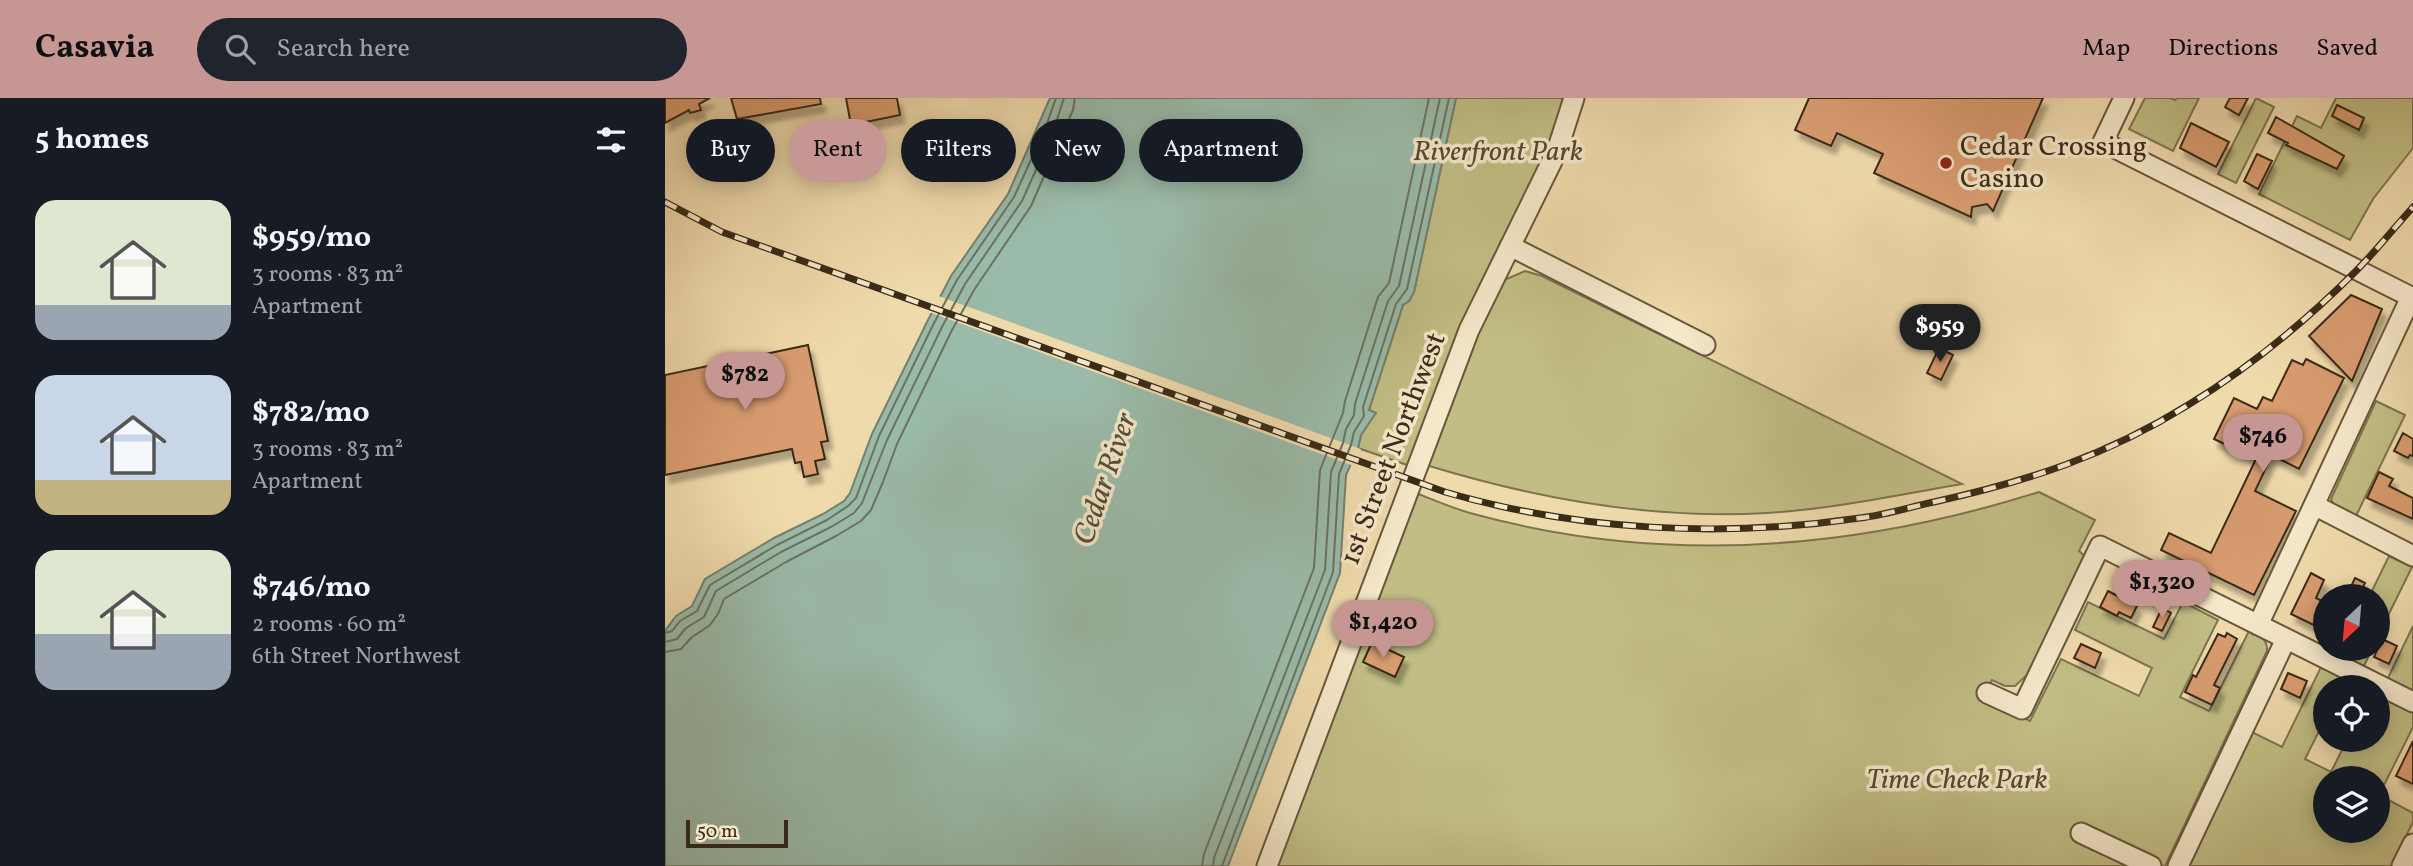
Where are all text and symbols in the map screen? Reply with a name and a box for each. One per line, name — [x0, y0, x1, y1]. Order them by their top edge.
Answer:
search box — [197, 18, 687, 81]
text: Casavia — [35, 26, 155, 72]
icon: search — [221, 30, 259, 68]
text: Search here — [277, 31, 410, 67]
text: Map — [2082, 32, 2130, 66]
text: Directions — [2168, 32, 2278, 66]
text: Saved — [2316, 32, 2378, 66]
text: 5 homes — [35, 119, 149, 161]
chip: Buy — [686, 119, 775, 182]
chip: Rent — [789, 119, 887, 182]
chip: Filters — [901, 119, 1016, 182]
chip: New — [1030, 119, 1125, 182]
chip: Apartment — [1139, 119, 1303, 182]
icon: filters — [592, 121, 630, 159]
place label: Cedar Crossing Casino — [1960, 128, 2147, 199]
park label: Riverfront Park — [1413, 133, 1583, 172]
marker: Cedar Crossing Casino — [1938, 155, 1954, 171]
text: $959/mo — [252, 217, 371, 259]
icon: home — [91, 228, 175, 312]
text: 3 rooms · 83 m² — [252, 259, 403, 291]
text: Apartment — [252, 291, 363, 323]
pin: $959 — [1899, 304, 1981, 364]
text: $959 — [1916, 311, 1964, 343]
street label: 1st Street Northwest — [1332, 327, 1456, 571]
pin: $782 — [704, 352, 786, 412]
text: $782 — [721, 359, 769, 391]
text: $782/mo — [252, 392, 370, 434]
icon: home — [91, 403, 175, 487]
water label: Cedar River — [1064, 406, 1148, 551]
pin: $746 — [2222, 414, 2304, 474]
text: $746 — [2239, 421, 2287, 453]
text: 3 rooms · 83 m² — [252, 434, 403, 466]
text: Apartment — [252, 466, 363, 498]
pin: $1,320 — [2105, 560, 2219, 620]
text: $746/mo — [252, 567, 371, 609]
text: $1,320 — [2129, 567, 2195, 599]
icon: home — [91, 578, 175, 662]
north arrow — [2313, 584, 2391, 662]
map controls — [2313, 584, 2390, 843]
pin: $1,420 — [1326, 601, 1440, 660]
text: $1,420 — [1349, 607, 1417, 639]
text: 2 rooms · 60 m² — [252, 609, 406, 641]
text: 6th Street Northwest — [252, 641, 461, 673]
button: locate — [2313, 675, 2390, 752]
park label: Time Check Park — [1867, 761, 2047, 800]
button: layers — [2313, 766, 2390, 843]
scale bar — [686, 817, 787, 849]
text: 50 m — [697, 819, 738, 845]

